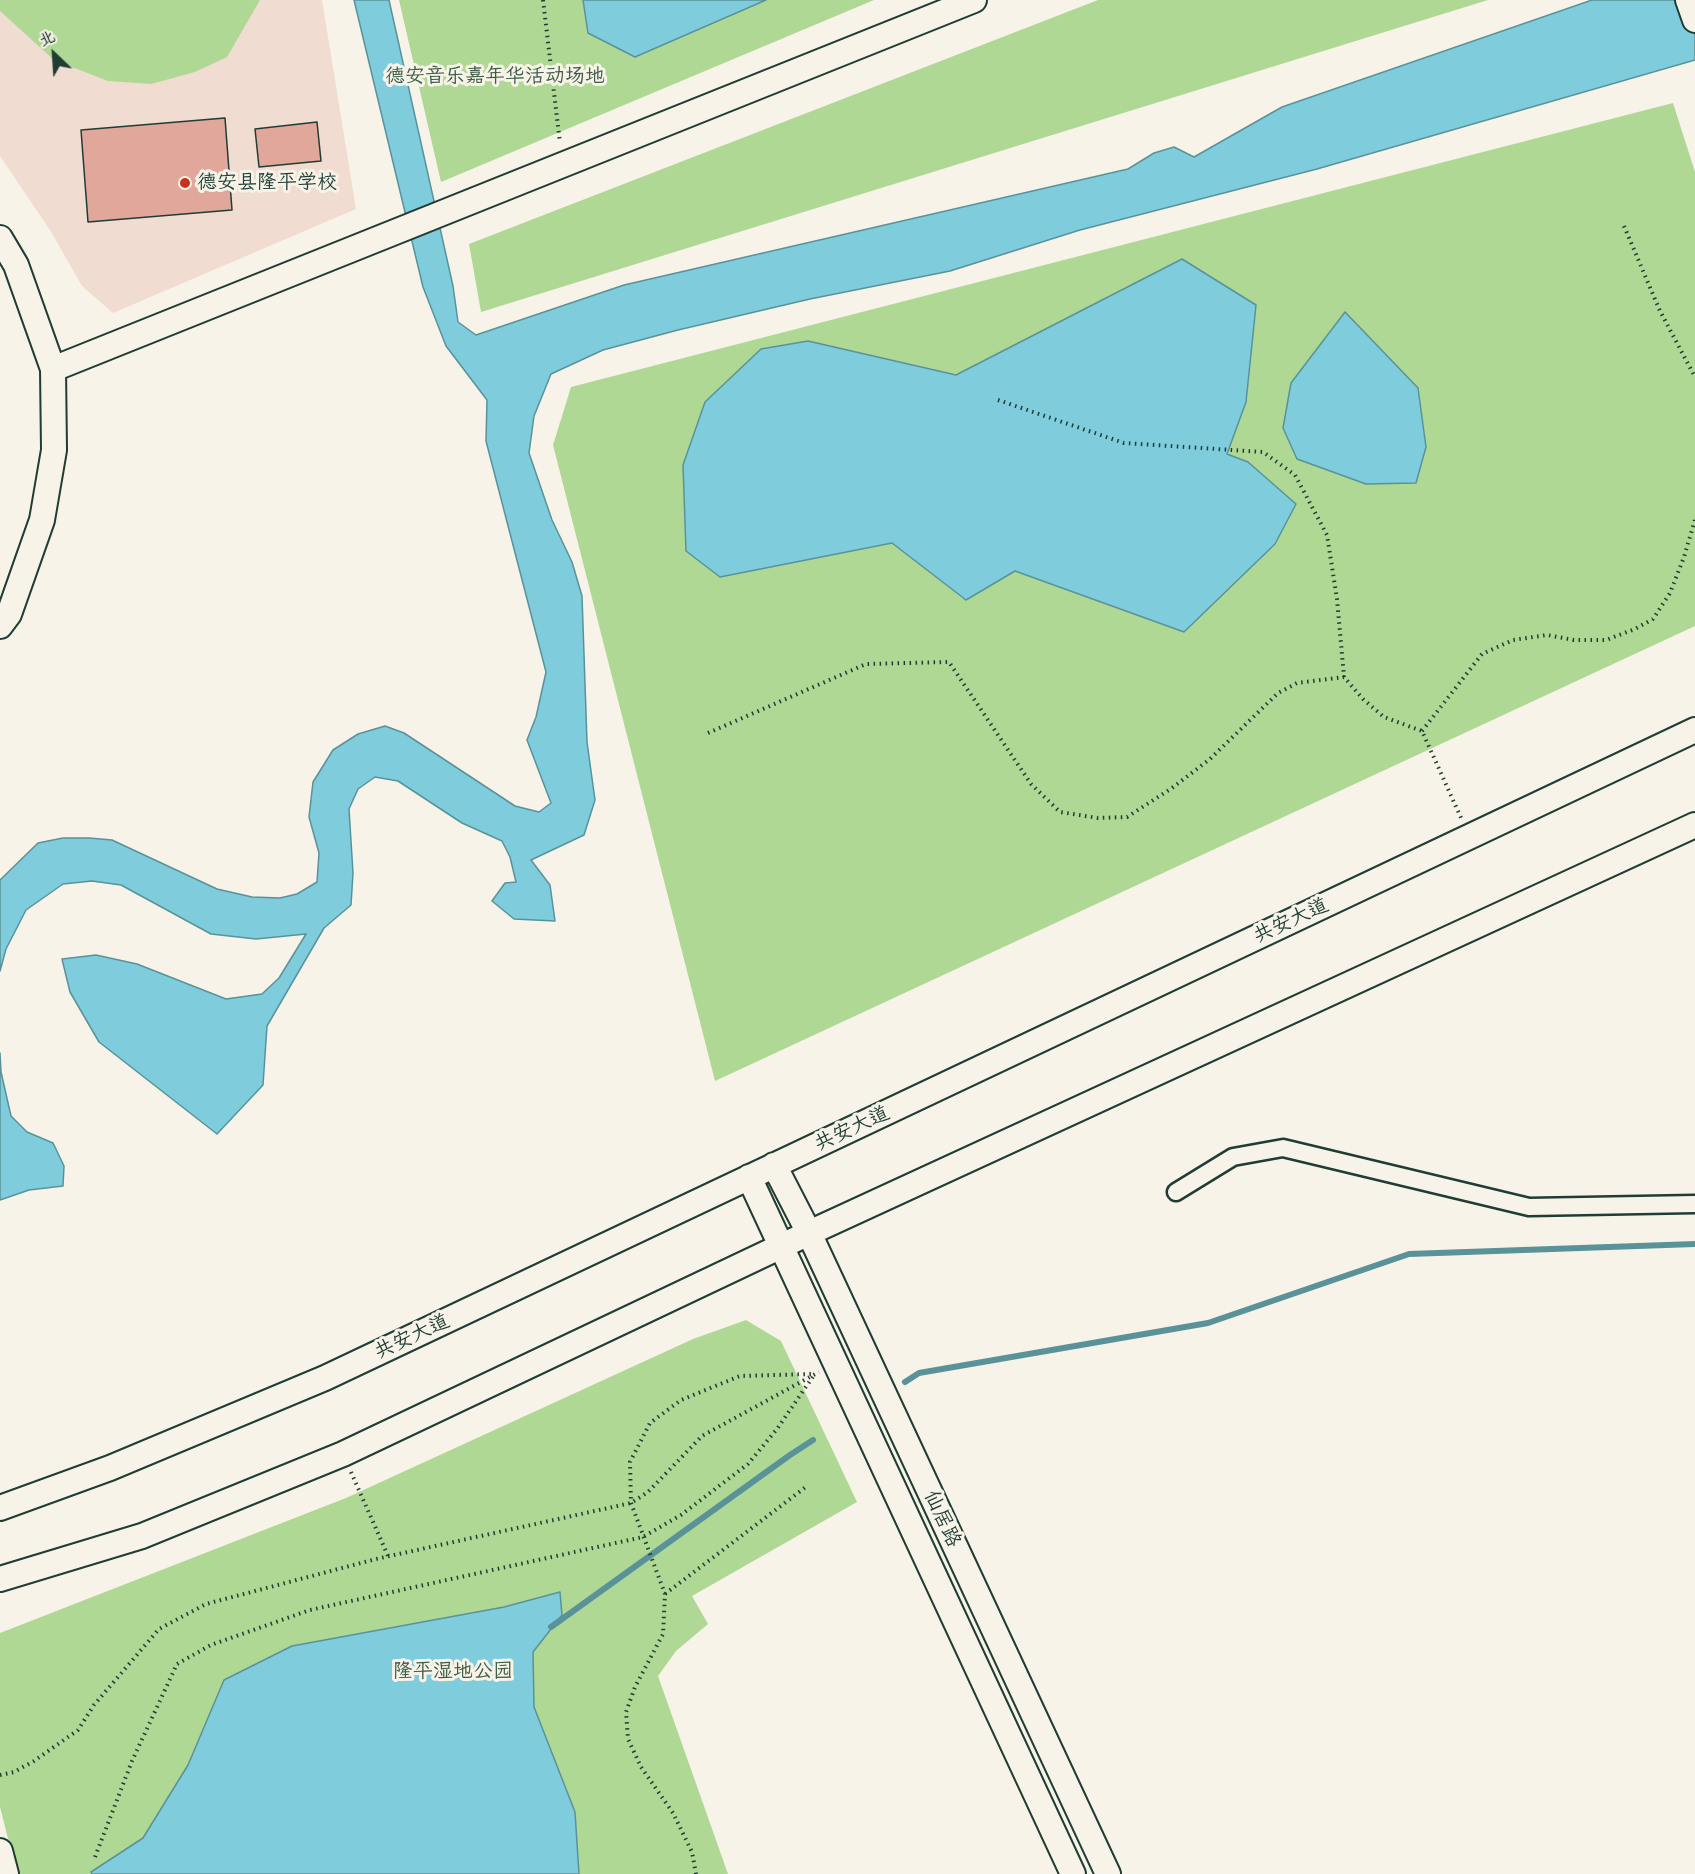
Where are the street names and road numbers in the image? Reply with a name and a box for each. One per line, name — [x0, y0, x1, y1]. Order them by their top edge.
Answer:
street label: 共安大道 — [1250, 893, 1332, 949]
street label: 共安大道 — [811, 1101, 893, 1157]
street label: 共安大道 — [371, 1309, 453, 1365]
street label: 仙居路 — [918, 1487, 966, 1551]

